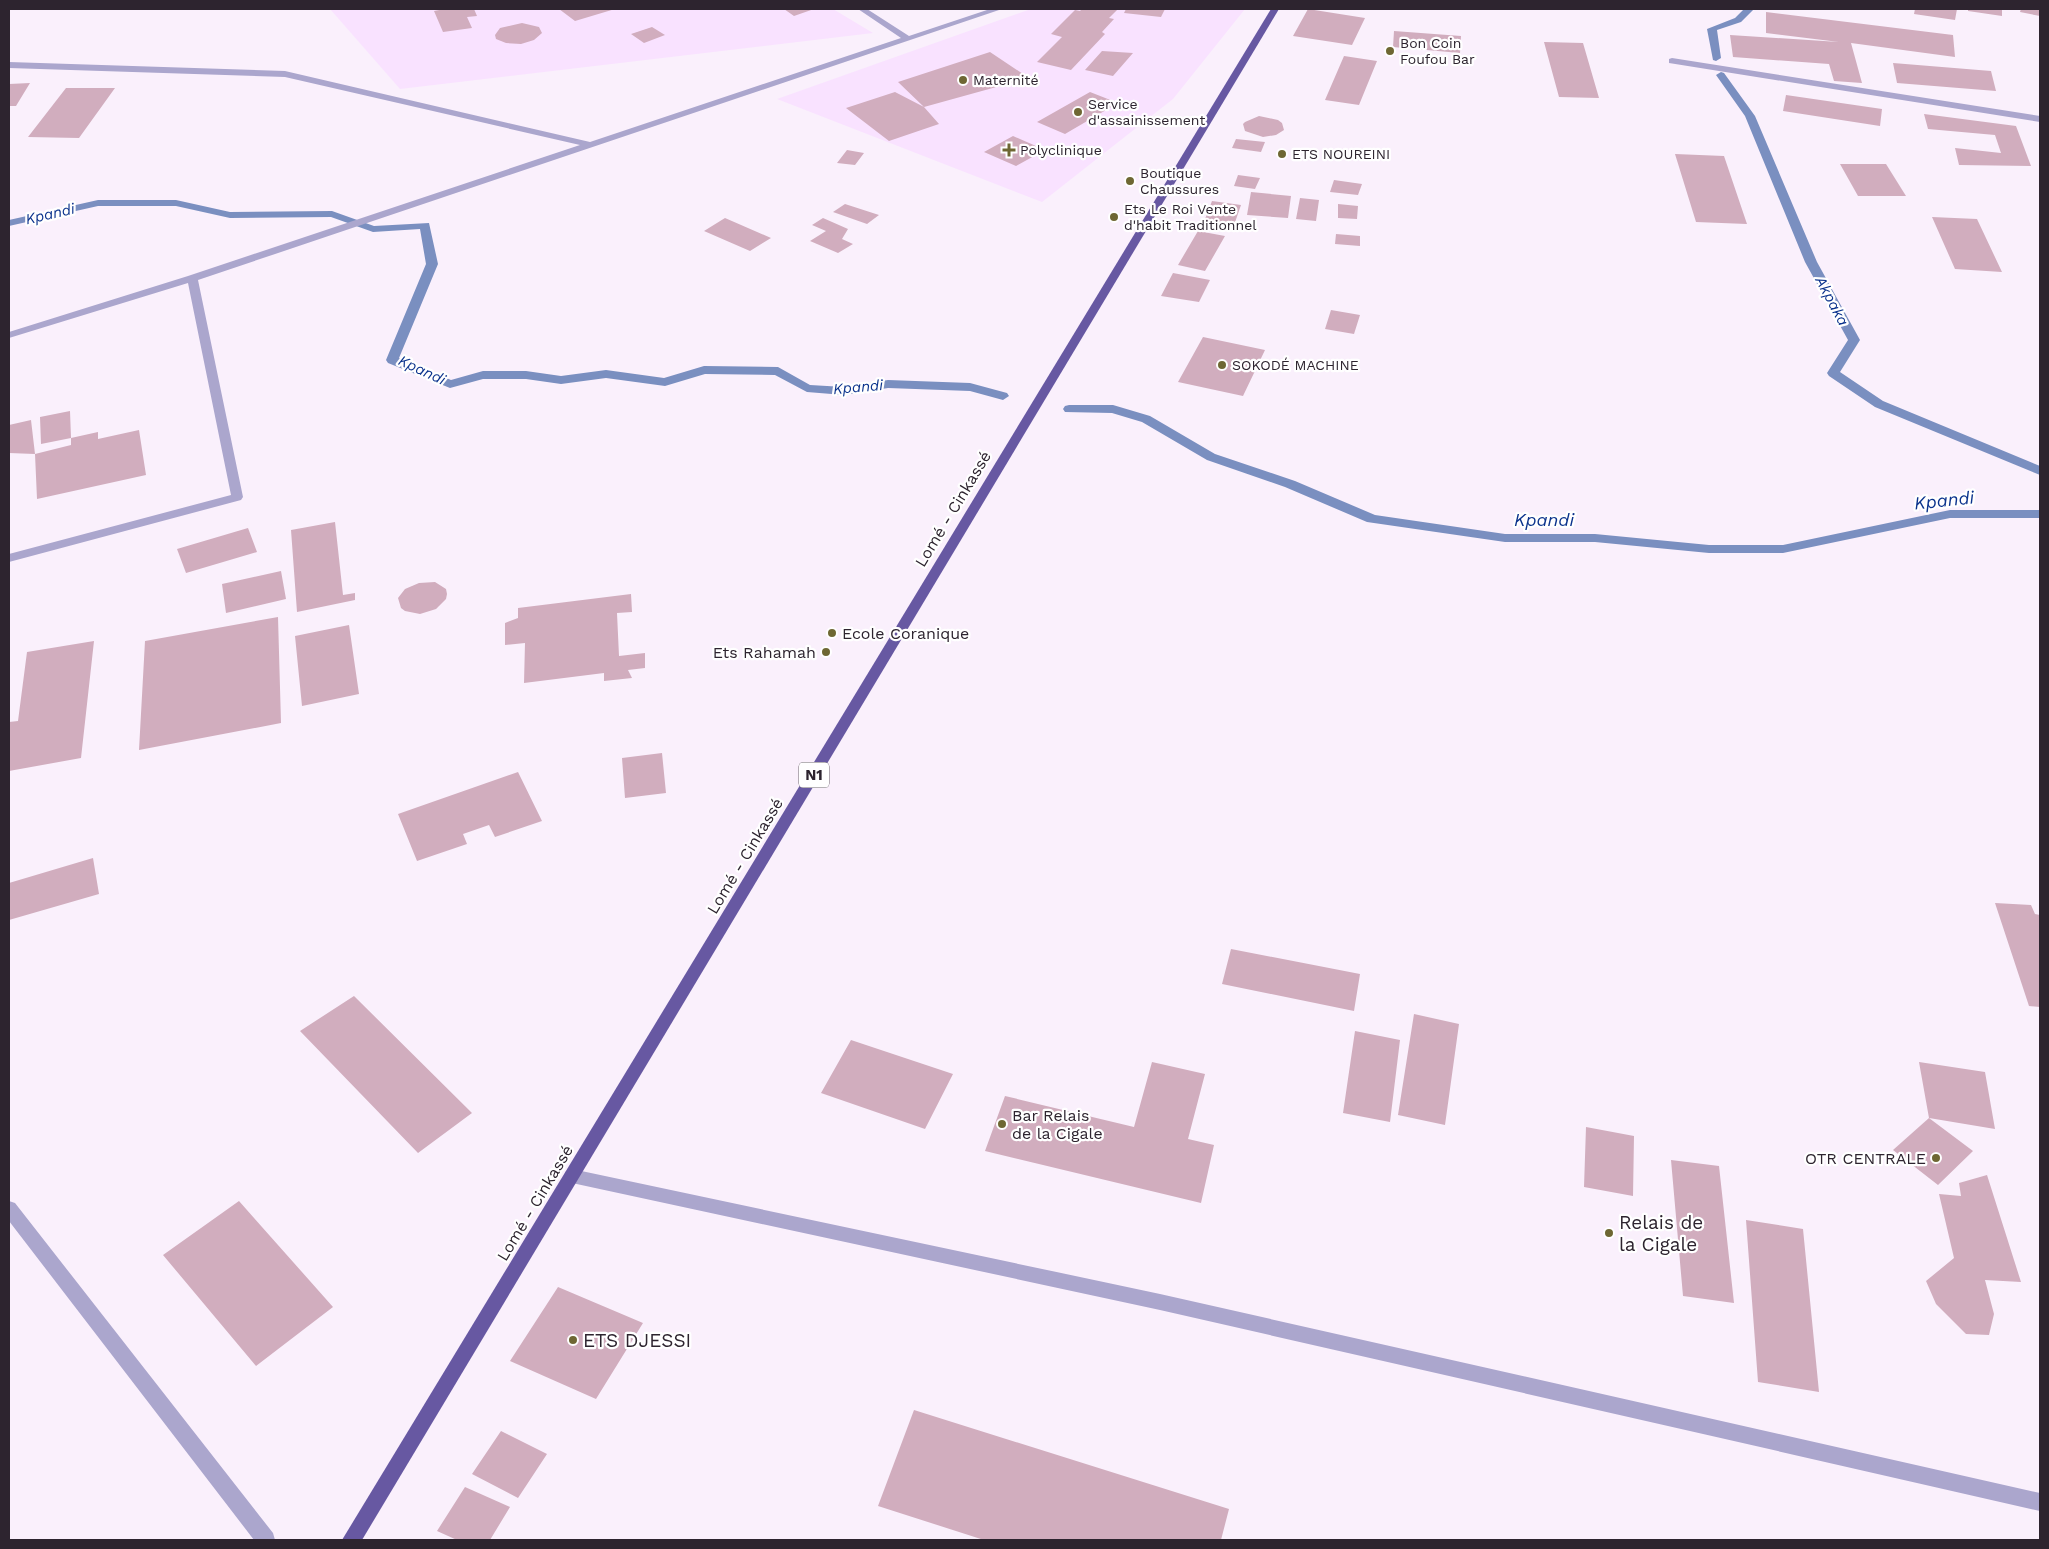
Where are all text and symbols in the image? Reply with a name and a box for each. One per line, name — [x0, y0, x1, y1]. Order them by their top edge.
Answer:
place label: Bon Coin Foufou Bar — [1400, 35, 1475, 67]
marker: Bon Coin Foufou Bar — [1384, 45, 1396, 57]
place label: Maternité — [973, 72, 1039, 88]
marker: Maternité — [957, 74, 969, 86]
place label: Service d'assainissement — [1088, 96, 1205, 128]
marker: Service d'assainissement — [1072, 106, 1084, 118]
place label: Polyclinique — [1020, 142, 1102, 158]
marker: Polyclinique — [1002, 143, 1016, 157]
place label: ETS NOUREINI — [1292, 146, 1390, 162]
marker: ETS NOUREINI — [1276, 148, 1288, 160]
place label: Boutique Chaussures — [1140, 165, 1219, 197]
marker: Boutique Chaussures — [1124, 175, 1136, 187]
water label: Kpandi — [24, 199, 78, 228]
place label: Ets Le Roi Vente d'habit Traditionnel — [1124, 201, 1257, 233]
marker: Ets Le Roi Vente d'habit Traditionnel — [1108, 211, 1120, 223]
water label: Akpaka — [1811, 272, 1852, 329]
water label: Kpandi — [396, 351, 450, 389]
place label: SOKODÉ MACHINE — [1232, 357, 1359, 373]
marker: SOKODÉ MACHINE — [1216, 359, 1228, 371]
water label: Kpandi — [832, 376, 885, 398]
street label: Lomé - Cinkassé — [911, 448, 995, 570]
water label: Kpandi — [1913, 486, 1976, 514]
water label: Kpandi — [1514, 509, 1575, 530]
place label: Ecole Coranique — [842, 624, 969, 643]
marker: Ecole Coranique — [826, 627, 838, 639]
place label: Ets Rahamah — [713, 643, 816, 662]
marker: Ets Rahamah — [820, 646, 832, 658]
road number: N1 — [799, 762, 829, 788]
street label: Lomé - Cinkassé — [703, 795, 787, 917]
place label: Bar Relais de la Cigale — [1012, 1106, 1103, 1143]
marker: Bar Relais de la Cigale — [996, 1118, 1008, 1130]
street label: Lomé - Cinkassé — [493, 1142, 577, 1264]
place label: OTR CENTRALE — [1805, 1149, 1926, 1168]
marker: OTR CENTRALE — [1930, 1152, 1942, 1164]
place label: Relais de la Cigale — [1619, 1211, 1703, 1256]
marker: Relais de la Cigale — [1603, 1227, 1615, 1239]
place label: ETS DJESSI — [583, 1329, 691, 1352]
marker: ETS DJESSI — [567, 1334, 579, 1346]

